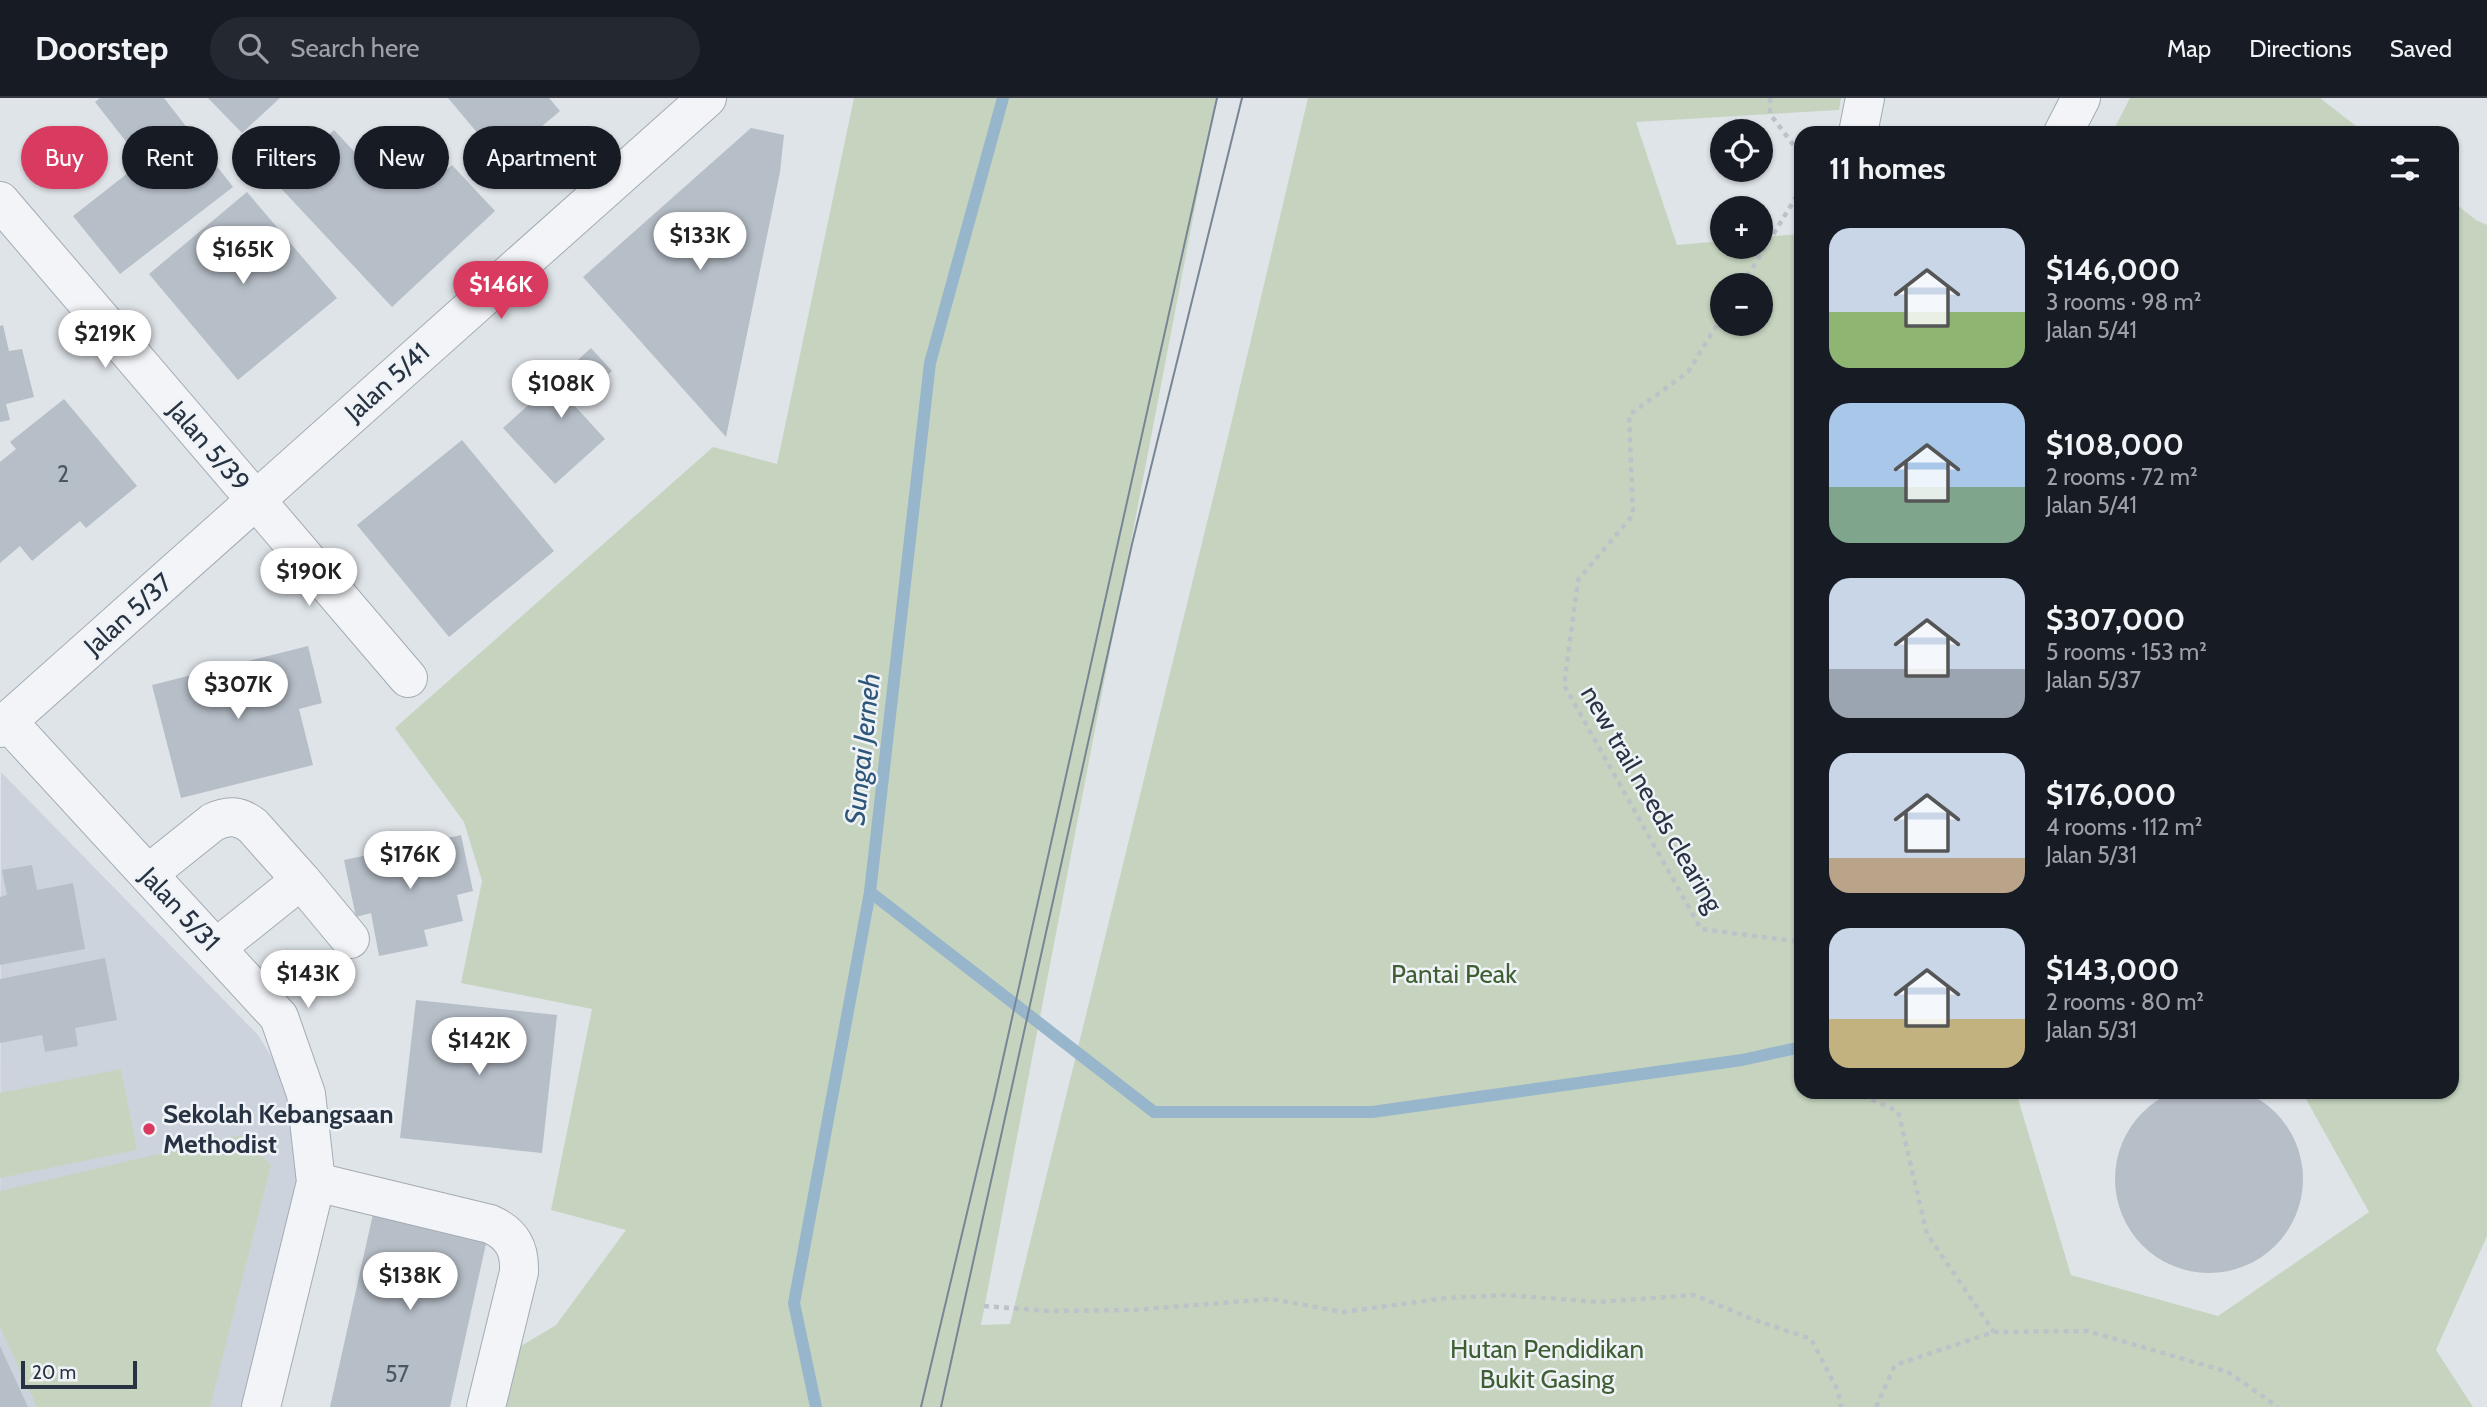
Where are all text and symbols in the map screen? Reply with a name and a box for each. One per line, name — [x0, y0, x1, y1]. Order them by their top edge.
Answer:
search box — [210, 17, 700, 80]
text: Doorstep — [35, 28, 168, 68]
icon: search — [234, 29, 272, 67]
text: Search here — [290, 32, 419, 64]
text: Map — [2167, 34, 2211, 63]
text: Directions — [2249, 34, 2352, 63]
text: Saved — [2390, 34, 2452, 63]
map controls — [1710, 119, 1773, 336]
button: locate — [1710, 119, 1773, 182]
chip: Buy — [21, 126, 108, 189]
chip: Rent — [122, 126, 218, 189]
chip: Filters — [232, 126, 340, 189]
chip: New — [354, 126, 449, 189]
chip: Apartment — [463, 126, 621, 189]
icon: filters — [2386, 149, 2424, 187]
text: 11 homes — [1829, 150, 1946, 187]
button: + — [1710, 196, 1773, 259]
pin: $133K — [651, 212, 749, 272]
text: $133K — [669, 221, 731, 249]
pin: $165K — [194, 226, 292, 286]
text: $165K — [212, 235, 274, 263]
text: $146,000 — [2046, 251, 2180, 288]
icon: home — [1885, 256, 1969, 340]
pin: $146K — [452, 262, 550, 321]
text: $146K — [469, 270, 533, 298]
button: − — [1710, 273, 1773, 336]
text: 3 rooms · 98 m² — [2046, 288, 2201, 316]
pin: $219K — [56, 310, 154, 370]
text: Jalan 5/41 — [2046, 316, 2137, 344]
text: $219K — [74, 319, 136, 347]
street label: Jalan 5/41 — [337, 336, 436, 429]
pin: $108K — [512, 360, 610, 420]
text: $108K — [528, 369, 594, 397]
street label: Jalan 5/39 — [160, 394, 257, 498]
text: $108,000 — [2046, 426, 2184, 463]
icon: home — [1885, 431, 1969, 515]
house number: 2 — [57, 460, 69, 488]
text: 2 rooms · 72 m² — [2046, 463, 2198, 491]
text: Jalan 5/41 — [2046, 491, 2137, 519]
pin: $190K — [260, 548, 358, 608]
text: $190K — [276, 557, 342, 585]
street label: Jalan 5/37 — [77, 566, 179, 663]
text: $307,000 — [2046, 601, 2185, 638]
icon: home — [1885, 606, 1969, 690]
text: 5 rooms · 153 m² — [2046, 638, 2207, 666]
pin: $307K — [189, 662, 287, 721]
text: Jalan 5/37 — [2046, 666, 2141, 694]
text: $307K — [204, 670, 272, 698]
water label: Sungai Jerneh — [837, 671, 887, 827]
street label: new trail needs clearing — [1574, 680, 1730, 919]
text: $176,000 — [2046, 776, 2176, 813]
icon: home — [1885, 781, 1969, 865]
text: 4 rooms · 112 m² — [2046, 813, 2202, 841]
pin: $176K — [361, 832, 459, 891]
text: $176K — [380, 840, 440, 868]
text: Jalan 5/31 — [2046, 841, 2137, 869]
street label: Jalan 5/31 — [133, 860, 227, 958]
pin: $143K — [259, 950, 357, 1010]
text: $143,000 — [2046, 951, 2180, 988]
icon: home — [1885, 956, 1969, 1040]
park label: Pantai Peak — [1391, 958, 1517, 990]
text: $143K — [277, 959, 339, 987]
text: 2 rooms · 80 m² — [2046, 988, 2204, 1016]
text: Jalan 5/31 — [2046, 1016, 2137, 1044]
pin: $142K — [430, 1018, 528, 1077]
text: $142K — [448, 1026, 510, 1054]
place label: Sekolah Kebangsaan Methodist — [163, 1098, 394, 1160]
marker: Sekolah Kebangsaan Methodist — [141, 1121, 157, 1137]
pin: $138K — [361, 1252, 459, 1312]
text: $138K — [379, 1261, 441, 1289]
park label: Hutan Pendidikan Bukit Gasing — [1450, 1333, 1644, 1395]
scale bar — [21, 1358, 136, 1390]
house number: 57 — [385, 1360, 409, 1388]
text: 20 m — [32, 1361, 76, 1384]

